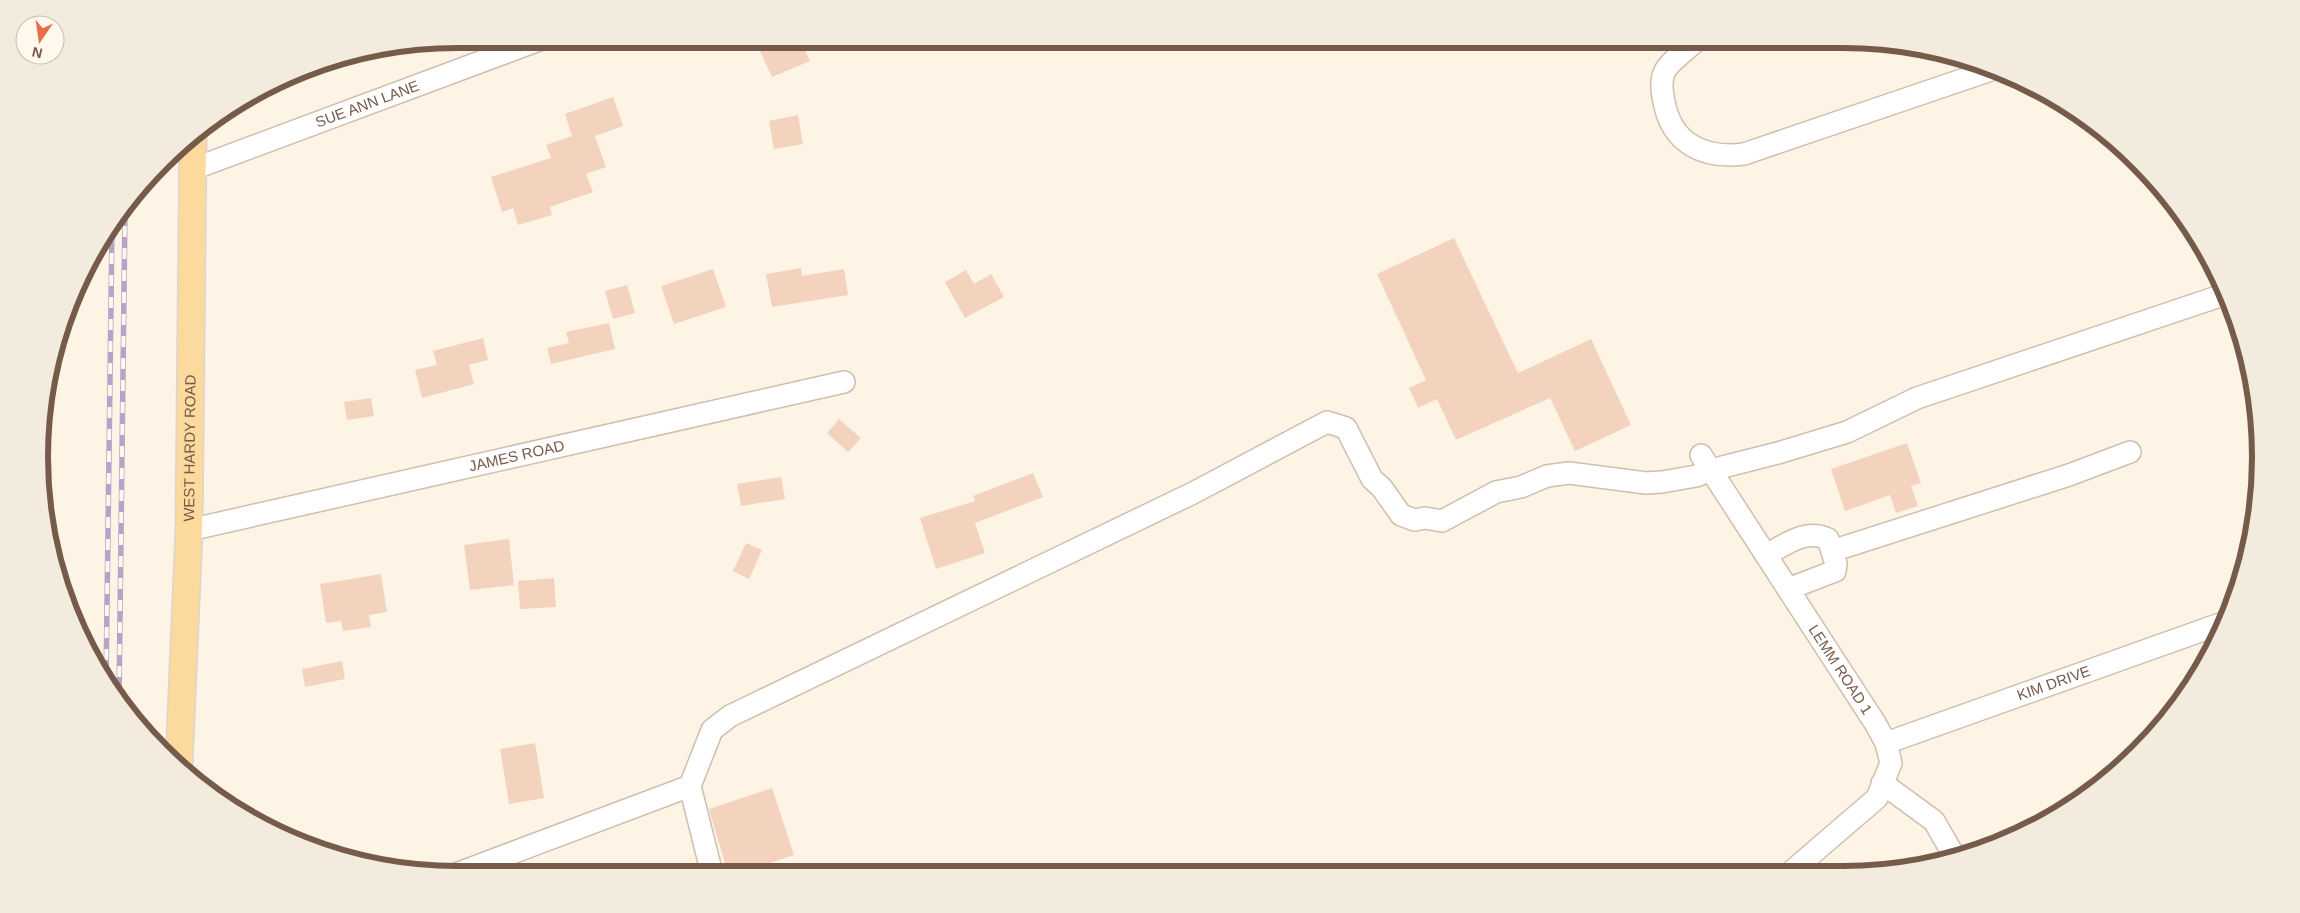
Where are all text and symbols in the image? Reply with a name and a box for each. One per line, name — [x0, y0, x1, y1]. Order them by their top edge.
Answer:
north arrow — [15, 15, 65, 65]
text: N — [30, 44, 44, 62]
street label: SUE ANN LANE — [313, 77, 421, 131]
street label: WEST HARDY ROAD — [180, 374, 199, 522]
street label: JAMES ROAD — [467, 436, 566, 475]
street label: LEMM ROAD 1 — [1806, 621, 1876, 717]
street label: KIM DRIVE — [2015, 662, 2093, 704]

